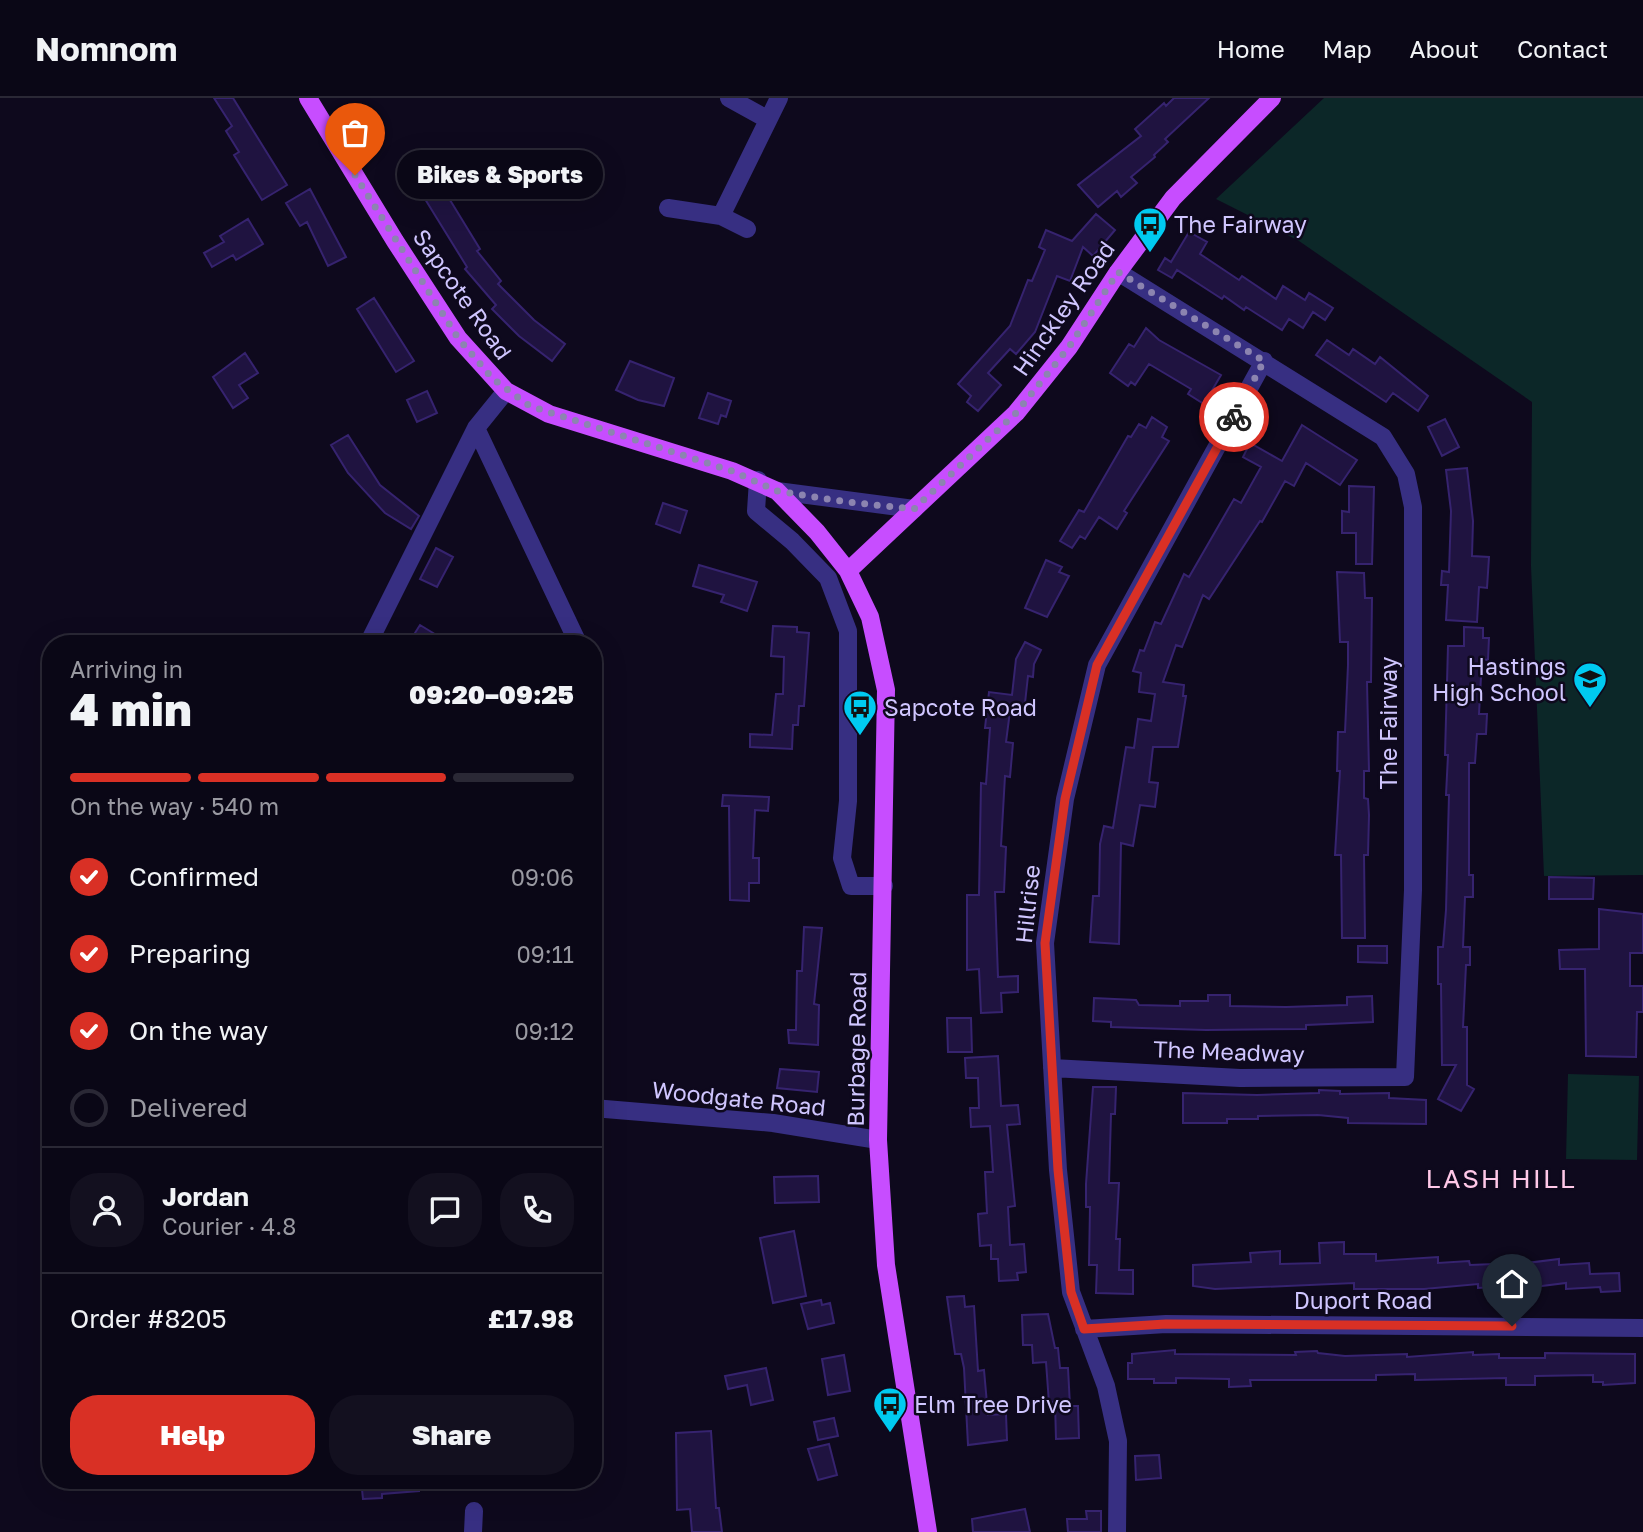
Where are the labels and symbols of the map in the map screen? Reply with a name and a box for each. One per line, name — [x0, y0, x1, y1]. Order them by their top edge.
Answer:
pin — [325, 103, 385, 175]
callout: Bikes & Sports — [397, 150, 604, 200]
bus stop icon: The Fairway — [1131, 205, 1169, 254]
place label: The Fairway — [1174, 210, 1307, 238]
street label: Sapcote Road — [408, 223, 518, 365]
street label: Hinckley Road — [1006, 235, 1120, 381]
courier — [1199, 382, 1269, 452]
place label: Hastings High School — [1432, 652, 1566, 706]
street label: The Fairway — [1374, 656, 1402, 789]
school or university icon: Hastings High School — [1571, 660, 1609, 709]
bus stop icon: Sapcote Road — [841, 688, 879, 737]
place label: Sapcote Road — [884, 693, 1037, 721]
street label: Hillrise — [1009, 863, 1045, 945]
street label: Burbage Road — [841, 971, 871, 1127]
street label: The Meadway — [1153, 1034, 1305, 1068]
street label: Woodgate Road — [651, 1075, 827, 1121]
district label: LASH HILL — [1425, 1163, 1577, 1194]
pin — [1482, 1254, 1542, 1326]
street label: Duport Road — [1294, 1286, 1432, 1314]
bus stop icon: Elm Tree Drive — [871, 1385, 909, 1434]
place label: Elm Tree Drive — [914, 1390, 1072, 1418]

